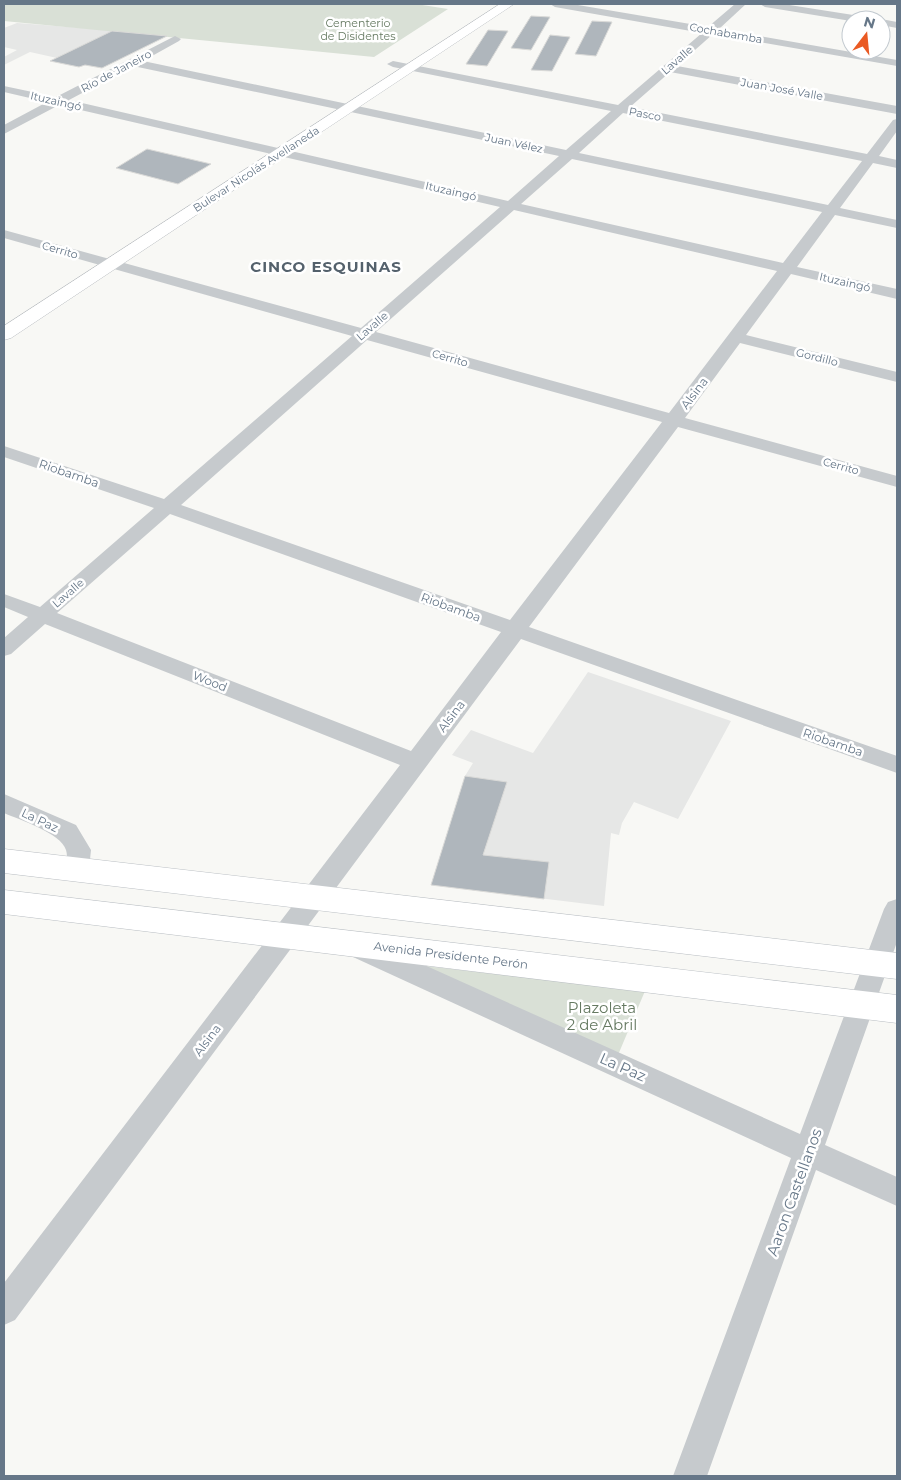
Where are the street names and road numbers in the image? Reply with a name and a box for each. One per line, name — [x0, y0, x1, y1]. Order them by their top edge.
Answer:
street label: Cochabamba — [688, 20, 764, 46]
street label: Lavalle — [658, 42, 696, 78]
street label: Río de Janeiro — [78, 46, 154, 95]
street label: Juan José Valle — [739, 75, 825, 103]
street label: Ituzaingó — [29, 88, 83, 114]
street label: Pasco — [628, 104, 662, 124]
street label: Bulevar Nicolás Avellaneda — [190, 123, 322, 215]
street label: Juan Vélez — [483, 130, 544, 156]
street label: Ituzaingó — [424, 178, 478, 204]
street label: Cerrito — [40, 238, 80, 262]
street label: Ituzaingó — [818, 269, 872, 295]
street label: Lavalle — [353, 308, 391, 344]
street label: Gordillo — [794, 345, 840, 369]
street label: Cerrito — [430, 346, 470, 370]
street label: Alsina — [677, 374, 711, 412]
street label: Cerrito — [821, 454, 861, 478]
street label: Riobamba — [37, 456, 101, 490]
street label: Lavalle — [49, 575, 87, 611]
street label: Riobamba — [419, 589, 483, 625]
street label: Wood — [191, 667, 229, 695]
street label: Alsina — [434, 697, 468, 735]
street label: Riobamba — [801, 725, 865, 759]
street label: La Paz — [19, 805, 61, 835]
street label: Avenida Presidente Perón — [373, 938, 529, 972]
street label: Alsina — [190, 1021, 224, 1059]
street label: La Paz — [597, 1048, 649, 1086]
street label: Aaron Castellanos — [762, 1126, 826, 1258]

